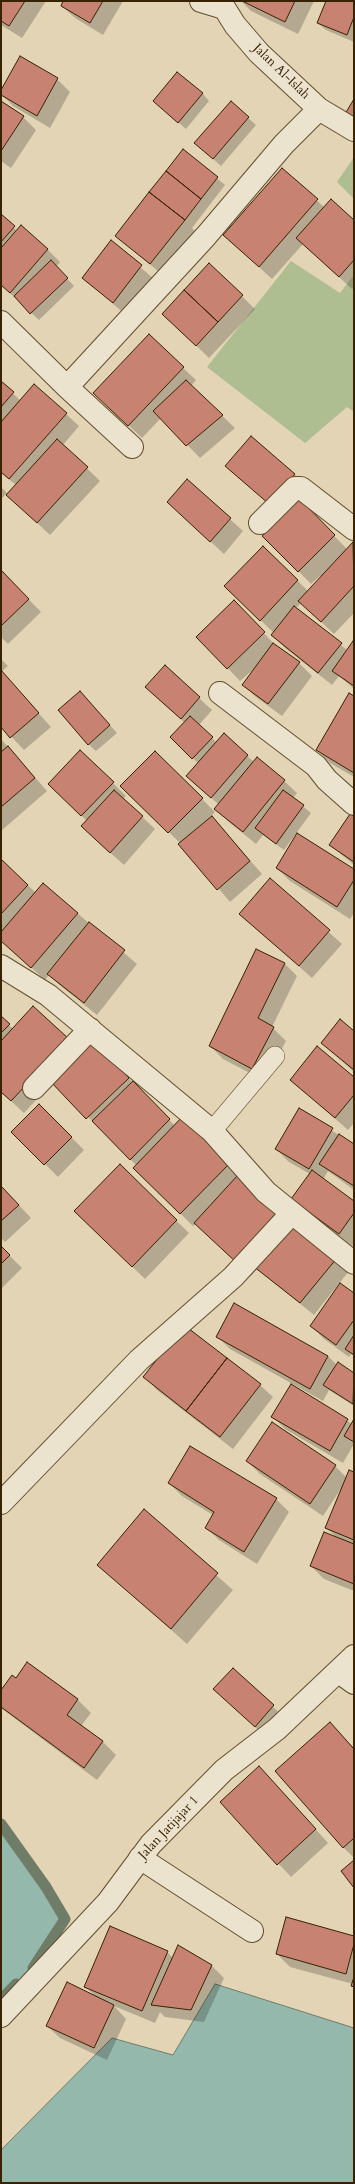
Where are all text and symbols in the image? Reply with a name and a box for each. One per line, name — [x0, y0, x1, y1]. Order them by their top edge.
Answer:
street label: Jalan Al-Islah — [249, 41, 313, 103]
street label: Jalan Jatijajar 1 — [136, 1793, 202, 1863]

